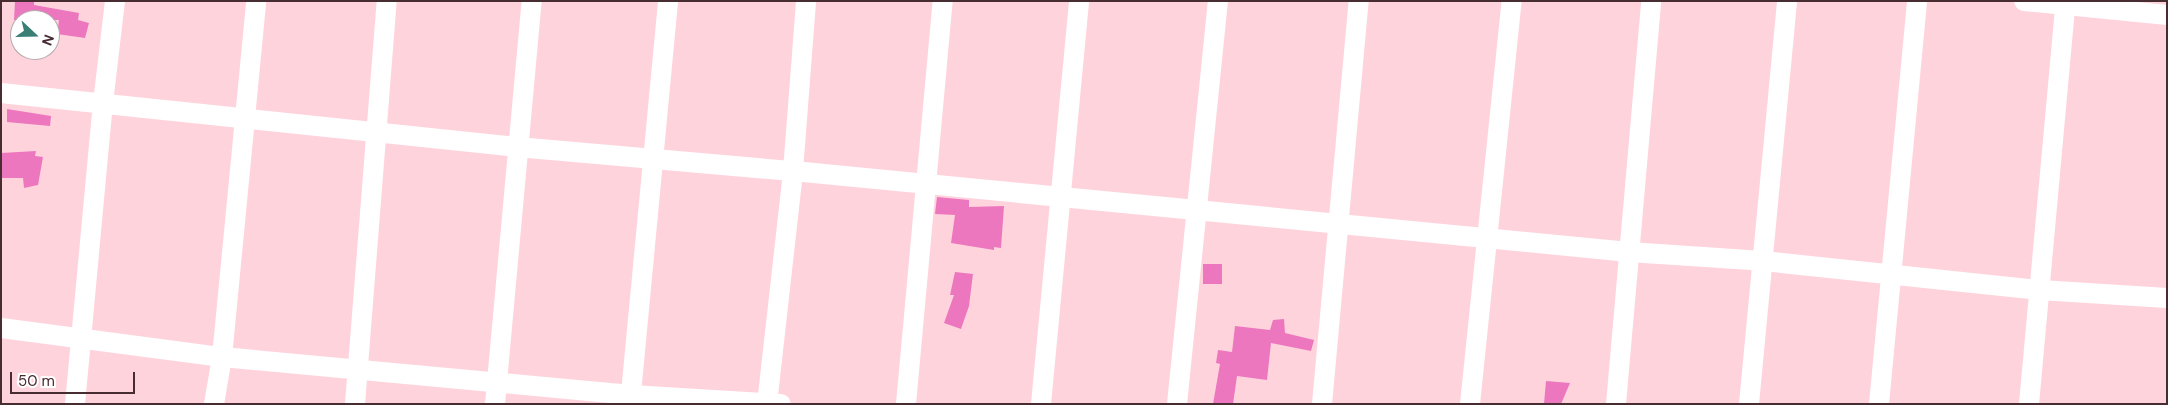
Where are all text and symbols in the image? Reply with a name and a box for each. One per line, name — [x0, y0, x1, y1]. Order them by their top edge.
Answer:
north arrow — [10, 10, 60, 60]
text: N — [38, 32, 58, 48]
scale bar — [12, 362, 138, 394]
text: 50 m — [18, 371, 55, 391]

